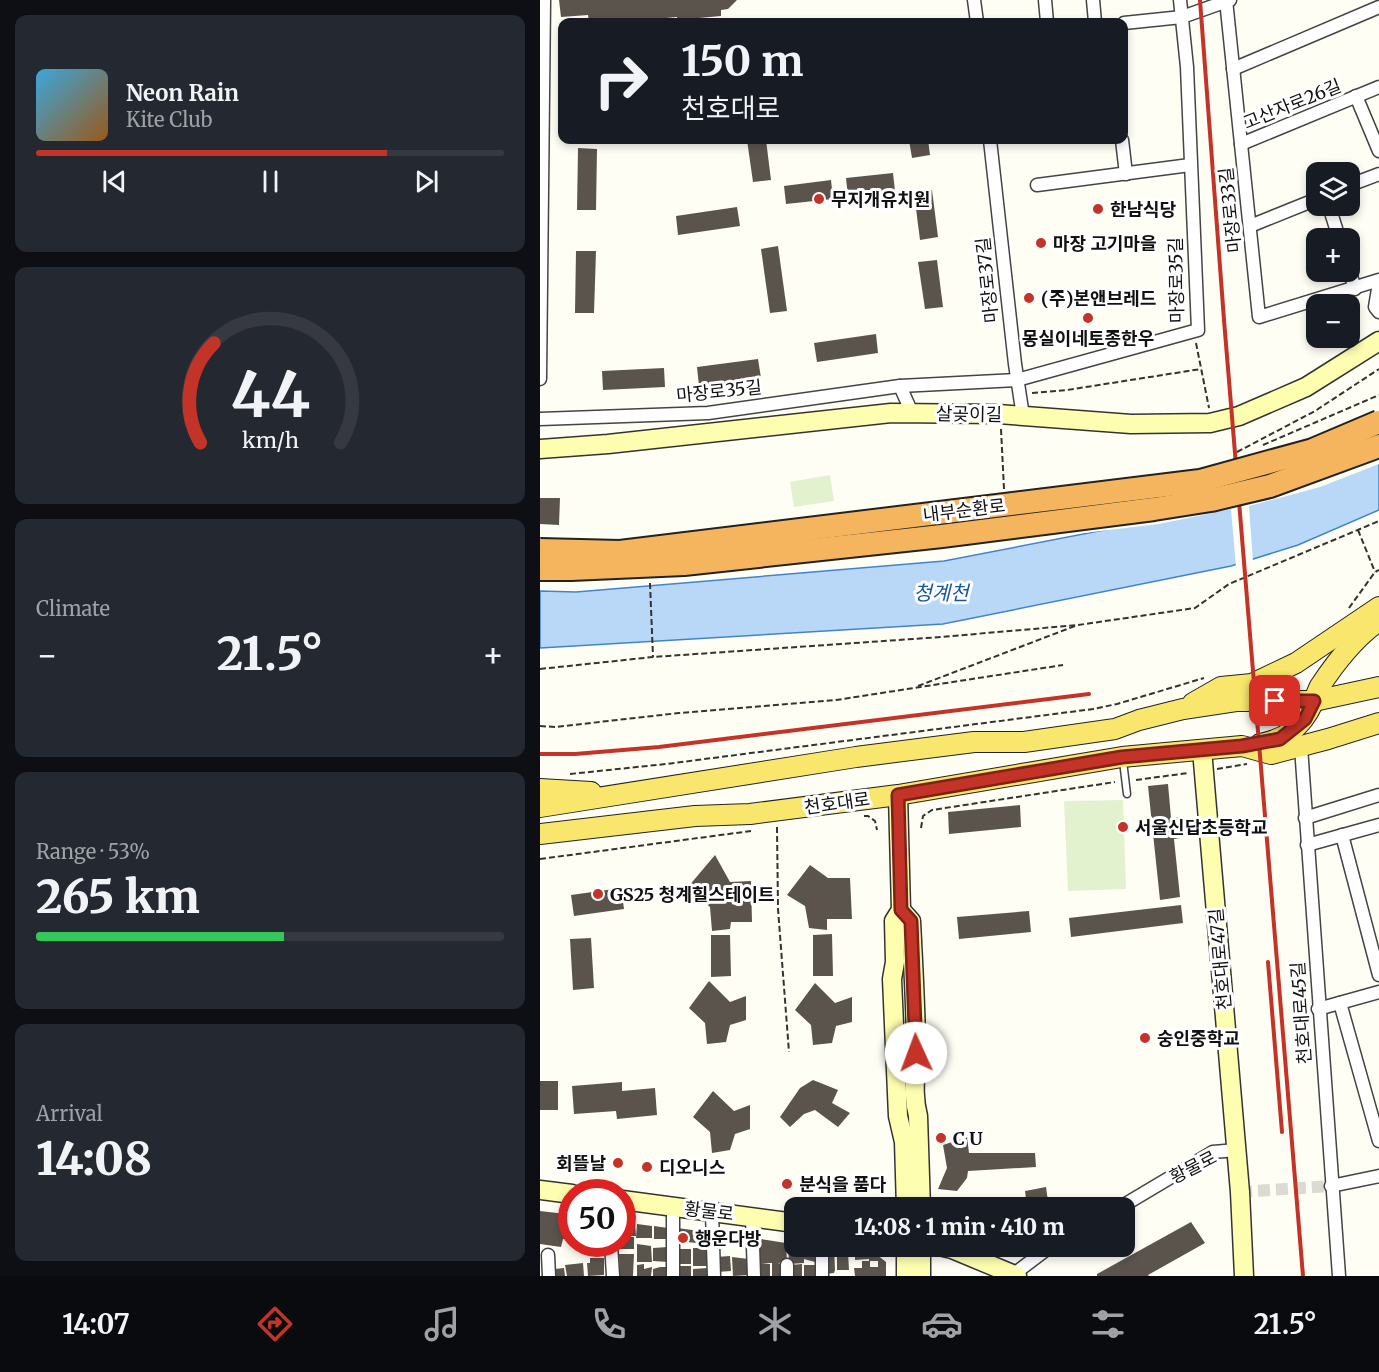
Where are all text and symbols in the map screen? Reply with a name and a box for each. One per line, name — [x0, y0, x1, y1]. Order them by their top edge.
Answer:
text: 150 m — [681, 35, 803, 87]
icon: right — [582, 42, 660, 120]
street label: 고산자로26길 — [1239, 74, 1345, 134]
text: Neon Rain — [126, 79, 239, 107]
text: 천호대로 — [681, 91, 780, 125]
text: Kite Club — [126, 107, 212, 132]
map controls — [1306, 162, 1360, 348]
button: layers — [1306, 162, 1360, 216]
icon: previous — [98, 165, 131, 198]
icon: pause — [254, 165, 287, 198]
icon: next — [410, 165, 443, 198]
street label: 마장로33길 — [1214, 166, 1246, 254]
place label: 무지개유치원 — [831, 188, 930, 211]
marker: 무지개유치원 — [812, 192, 826, 206]
place label: 한남식당 — [1110, 198, 1176, 221]
marker: 한남식당 — [1091, 202, 1105, 216]
button: + — [1306, 228, 1360, 282]
place label: 마장 고기마을 — [1053, 232, 1157, 255]
street label: 마장로37길 — [971, 236, 1003, 324]
marker: 마장 고기마을 — [1034, 236, 1048, 250]
street label: 마장로35길 — [1164, 237, 1188, 323]
place label: (주)본앤브레드 — [1041, 287, 1156, 310]
marker: (주)본앤브레드 — [1022, 291, 1036, 305]
button: − — [1306, 294, 1360, 348]
marker: 몽실이네토종한우 — [1081, 311, 1095, 325]
place label: 몽실이네토종한우 — [1022, 327, 1154, 350]
text: 44 — [230, 356, 310, 434]
street label: 마장로35길 — [675, 375, 763, 407]
street label: 살곶이길 — [936, 402, 1002, 426]
text: km/h — [242, 427, 298, 454]
street label: 내부순환로 — [922, 494, 1006, 526]
water label: 청계천 — [913, 580, 971, 605]
text: Climate — [36, 596, 110, 621]
text: 21.5° — [217, 626, 323, 682]
text: − — [36, 635, 58, 676]
text: + — [482, 635, 504, 676]
pin — [1249, 675, 1300, 726]
icon: arrive — [1258, 684, 1291, 717]
street label: 천호대로 — [803, 787, 871, 819]
place label: 서울신답초등학교 — [1135, 816, 1267, 839]
marker: 서울신답초등학교 — [1116, 820, 1130, 834]
text: Range · 53% — [36, 839, 150, 864]
text: 265 km — [36, 869, 200, 925]
place label: GS25 청계힐스테이트 — [610, 883, 775, 906]
marker: GS25 청계힐스테이트 — [591, 887, 605, 901]
street label: 천호대로47길 — [1204, 907, 1236, 1011]
street label: 천호대로45길 — [1286, 961, 1316, 1065]
position arrow — [884, 1021, 948, 1085]
place label: 숭인중학교 — [1157, 1027, 1240, 1050]
marker: 숭인중학교 — [1138, 1031, 1152, 1045]
text: Arrival — [36, 1101, 103, 1126]
place label: C U — [953, 1127, 983, 1150]
text: 14:08 — [36, 1131, 152, 1187]
marker: C U — [934, 1131, 948, 1145]
street label: 황물로 — [1166, 1145, 1220, 1189]
place label: 회뜰날 — [556, 1152, 606, 1175]
marker: 회뜰날 — [611, 1156, 625, 1170]
place label: 디오니스 — [659, 1156, 725, 1179]
marker: 디오니스 — [640, 1160, 654, 1174]
place label: 분식을 품다 — [799, 1173, 887, 1196]
marker: 분식을 품다 — [780, 1177, 794, 1191]
speed limit sign: 50 — [558, 1179, 636, 1257]
street label: 황물로 — [683, 1197, 735, 1225]
text: 14:08 · 1 min · 410 m — [854, 1213, 1065, 1241]
place label: 행운다방 — [695, 1227, 761, 1250]
marker: 행운다방 — [676, 1231, 690, 1245]
icon: directions — [254, 1303, 296, 1345]
icon: music — [421, 1303, 463, 1345]
icon: phone — [588, 1303, 630, 1345]
icon: climate — [754, 1303, 796, 1345]
icon: car — [921, 1303, 963, 1345]
icon: filters — [1087, 1303, 1129, 1345]
text: 14:07 — [62, 1307, 130, 1341]
text: 21.5° — [1254, 1307, 1317, 1341]

